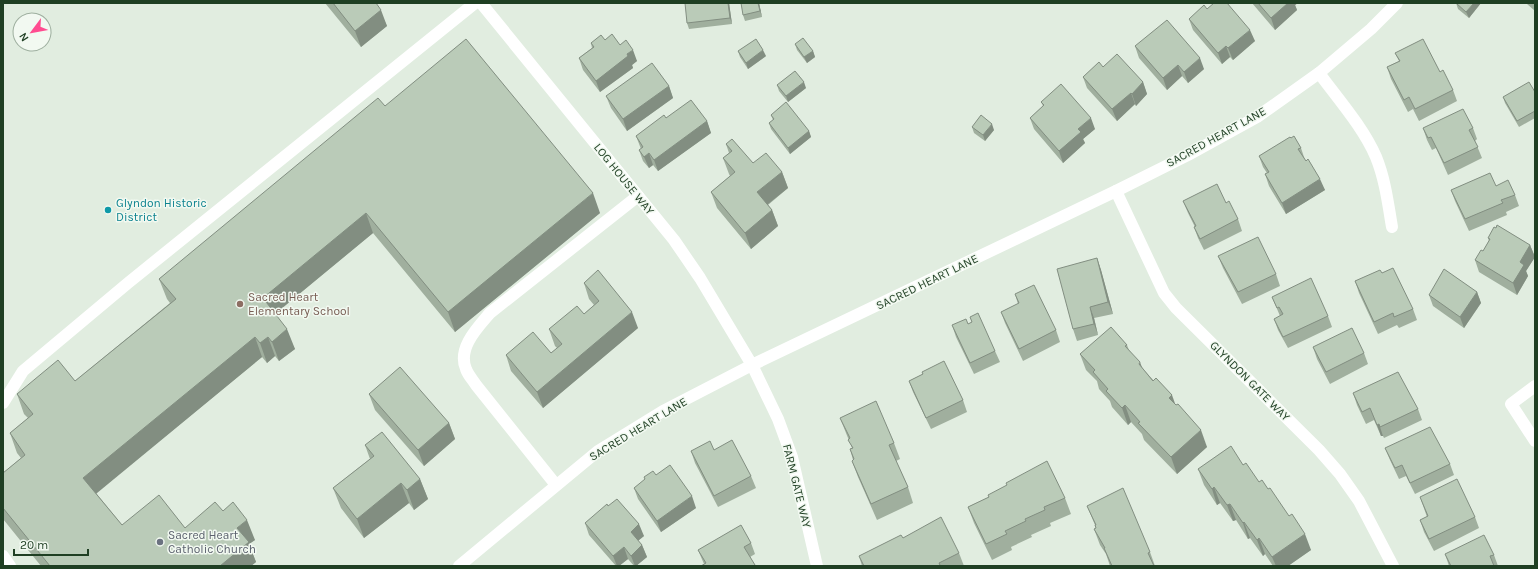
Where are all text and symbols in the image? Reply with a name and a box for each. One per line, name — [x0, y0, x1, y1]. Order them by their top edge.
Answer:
north arrow — [12, 12, 52, 52]
text: N — [16, 30, 32, 44]
street label: SACRED HEART LANE — [1164, 104, 1268, 170]
street label: LOG HOUSE WAY — [591, 140, 657, 218]
place label: Glyndon Historic District — [116, 196, 207, 224]
marker: Glyndon Historic District — [103, 205, 113, 215]
street label: SACRED HEART LANE — [874, 251, 980, 313]
place label: Sacred Heart Elementary School — [248, 290, 350, 318]
marker: Sacred Heart Elementary School — [235, 299, 245, 309]
street label: GLYNDON GATE WAY — [1207, 338, 1293, 424]
street label: SACRED HEART LANE — [587, 394, 689, 464]
street label: FARM GATE WAY — [780, 443, 814, 530]
place label: Sacred Heart Catholic Church — [168, 528, 256, 556]
scale bar — [14, 531, 88, 557]
marker: Sacred Heart Catholic Church — [155, 537, 165, 547]
text: 20 m — [20, 538, 48, 552]

